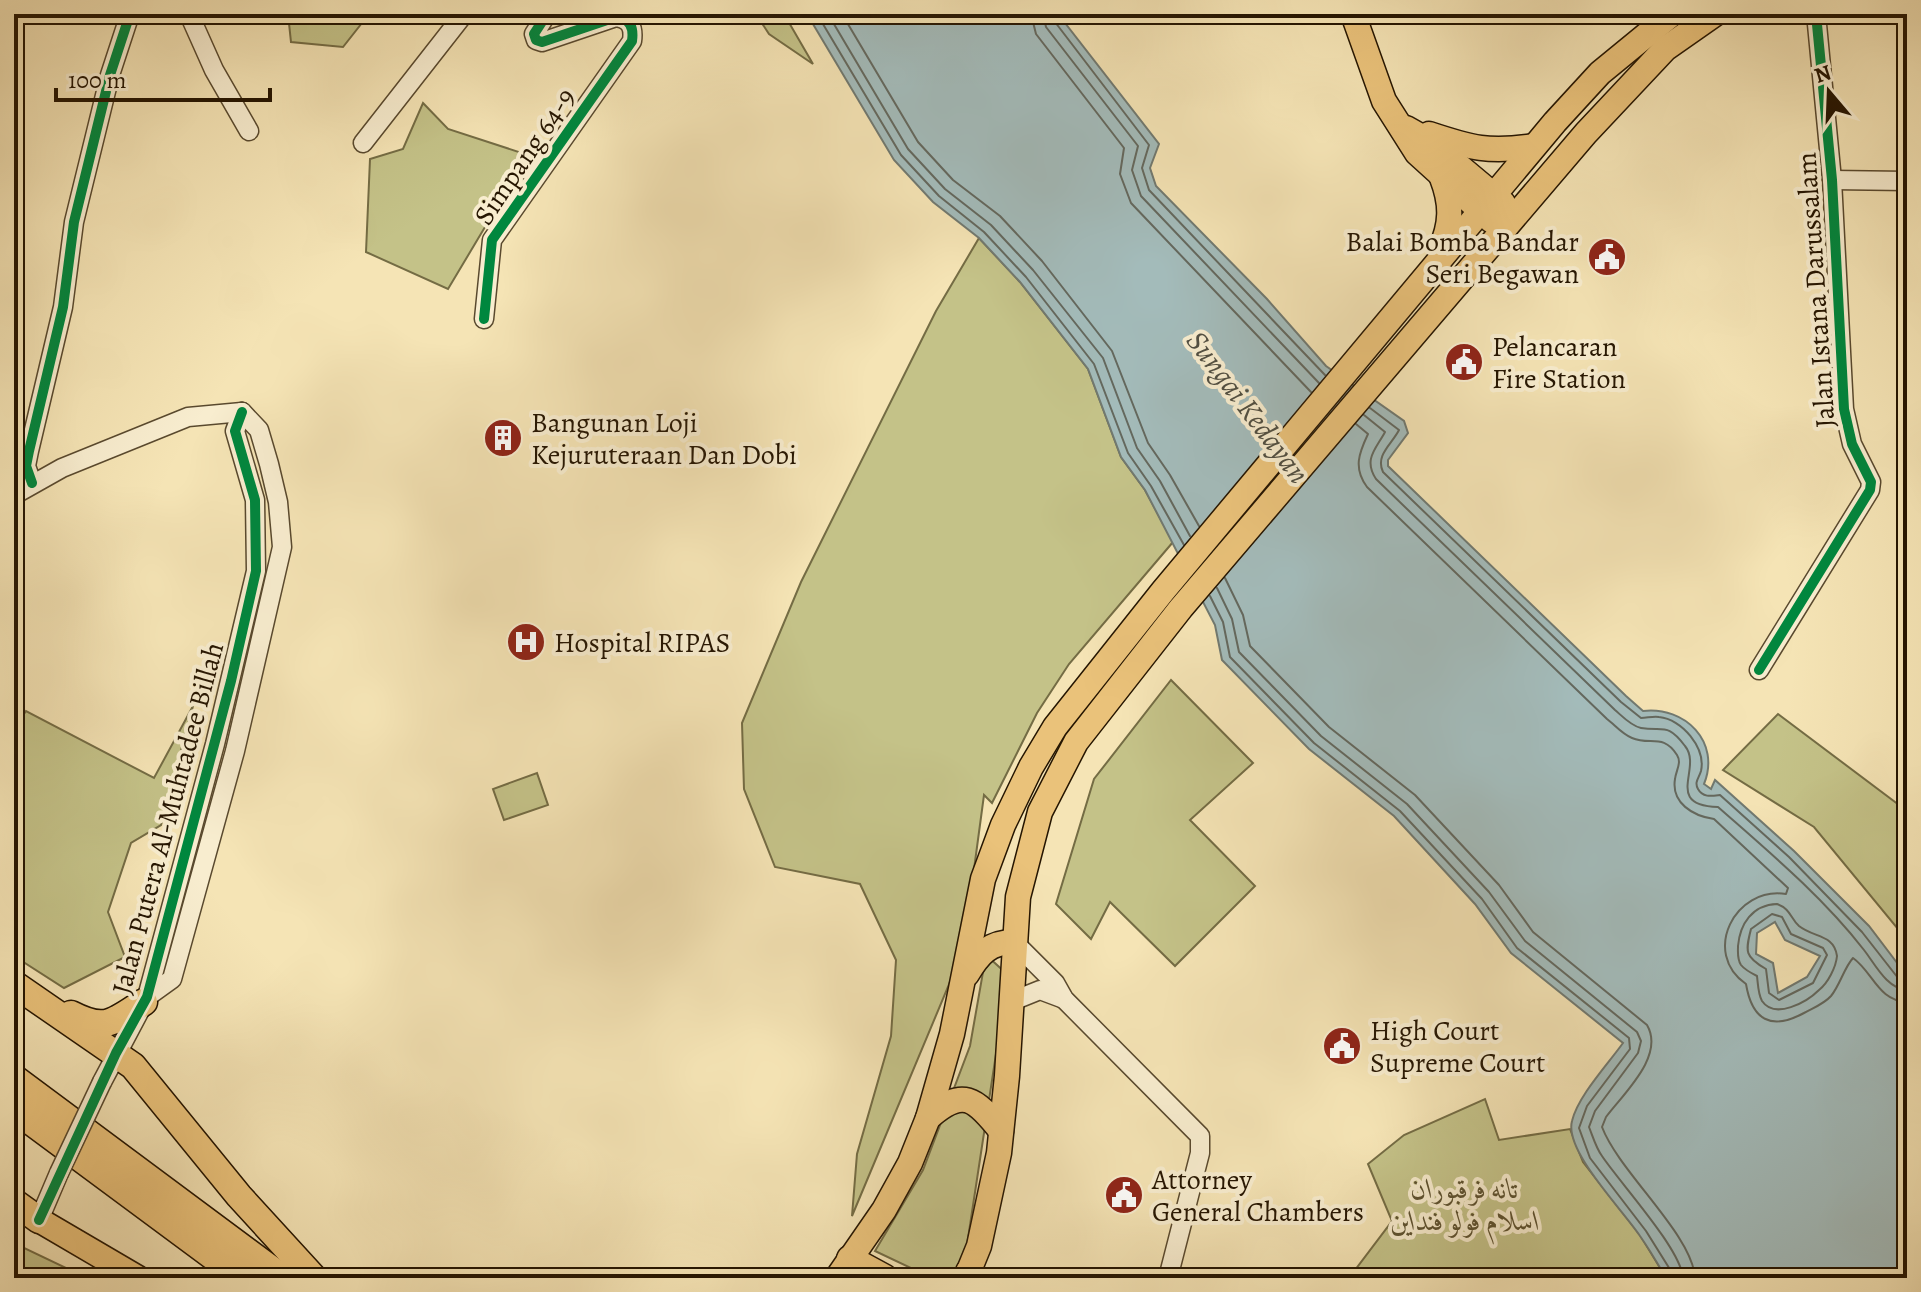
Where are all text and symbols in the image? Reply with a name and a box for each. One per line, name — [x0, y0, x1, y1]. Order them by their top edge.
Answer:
scale bar — [56, 52, 270, 102]
north arrow — [1789, 52, 1869, 132]
text: N — [1810, 57, 1835, 91]
text: 100 m — [68, 64, 127, 96]
street label: Simpang 64-9 — [465, 81, 585, 232]
street label: Jalan Istana Darussalam — [1787, 151, 1845, 429]
place label: Balai Bomba Bandar Seri Begawan — [1346, 223, 1579, 293]
public building icon: Balai Bomba Bandar Seri Begawan — [1586, 236, 1628, 278]
water label: Sungai Kedayan — [1177, 322, 1319, 492]
place label: Pelancaran Fire Station — [1492, 328, 1626, 398]
public building icon: Pelancaran Fire Station — [1443, 341, 1485, 383]
place label: Bangunan Loji Kejuruteraan Dan Dobi — [531, 404, 797, 474]
building icon: Bangunan Loji Kejuruteraan Dan Dobi — [482, 417, 524, 459]
hospital icon: Hospital RIPAS — [505, 621, 547, 663]
place label: Hospital RIPAS — [554, 624, 730, 662]
street label: Jalan Putera Al-Muhtadee Billah — [103, 638, 233, 999]
place label: High Court Supreme Court — [1370, 1012, 1545, 1082]
public building icon: High Court Supreme Court — [1321, 1025, 1363, 1067]
place label: Attorney General Chambers — [1151, 1161, 1364, 1231]
park label: تانه فرقبوران اسلام فولو فنداين — [1390, 1170, 1540, 1245]
public building icon: Attorney General Chambers — [1103, 1174, 1145, 1216]

